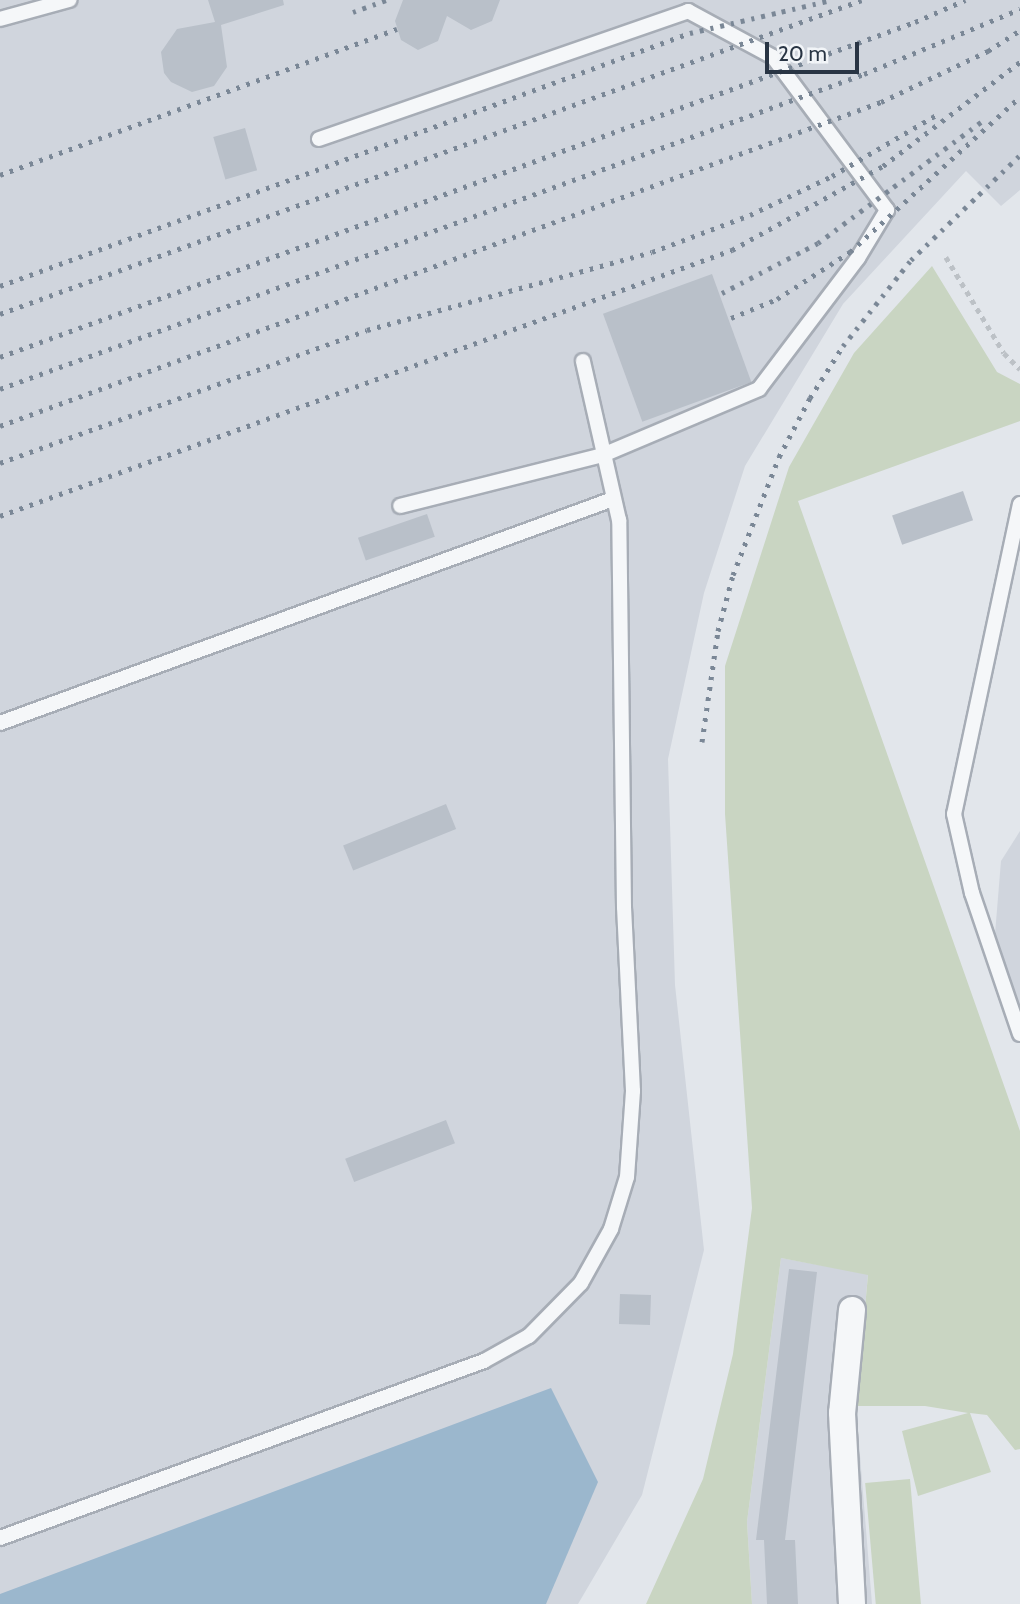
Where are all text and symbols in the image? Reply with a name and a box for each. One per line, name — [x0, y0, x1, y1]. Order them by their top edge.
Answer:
scale bar — [768, 28, 862, 72]
text: 20 m — [778, 41, 827, 66]

